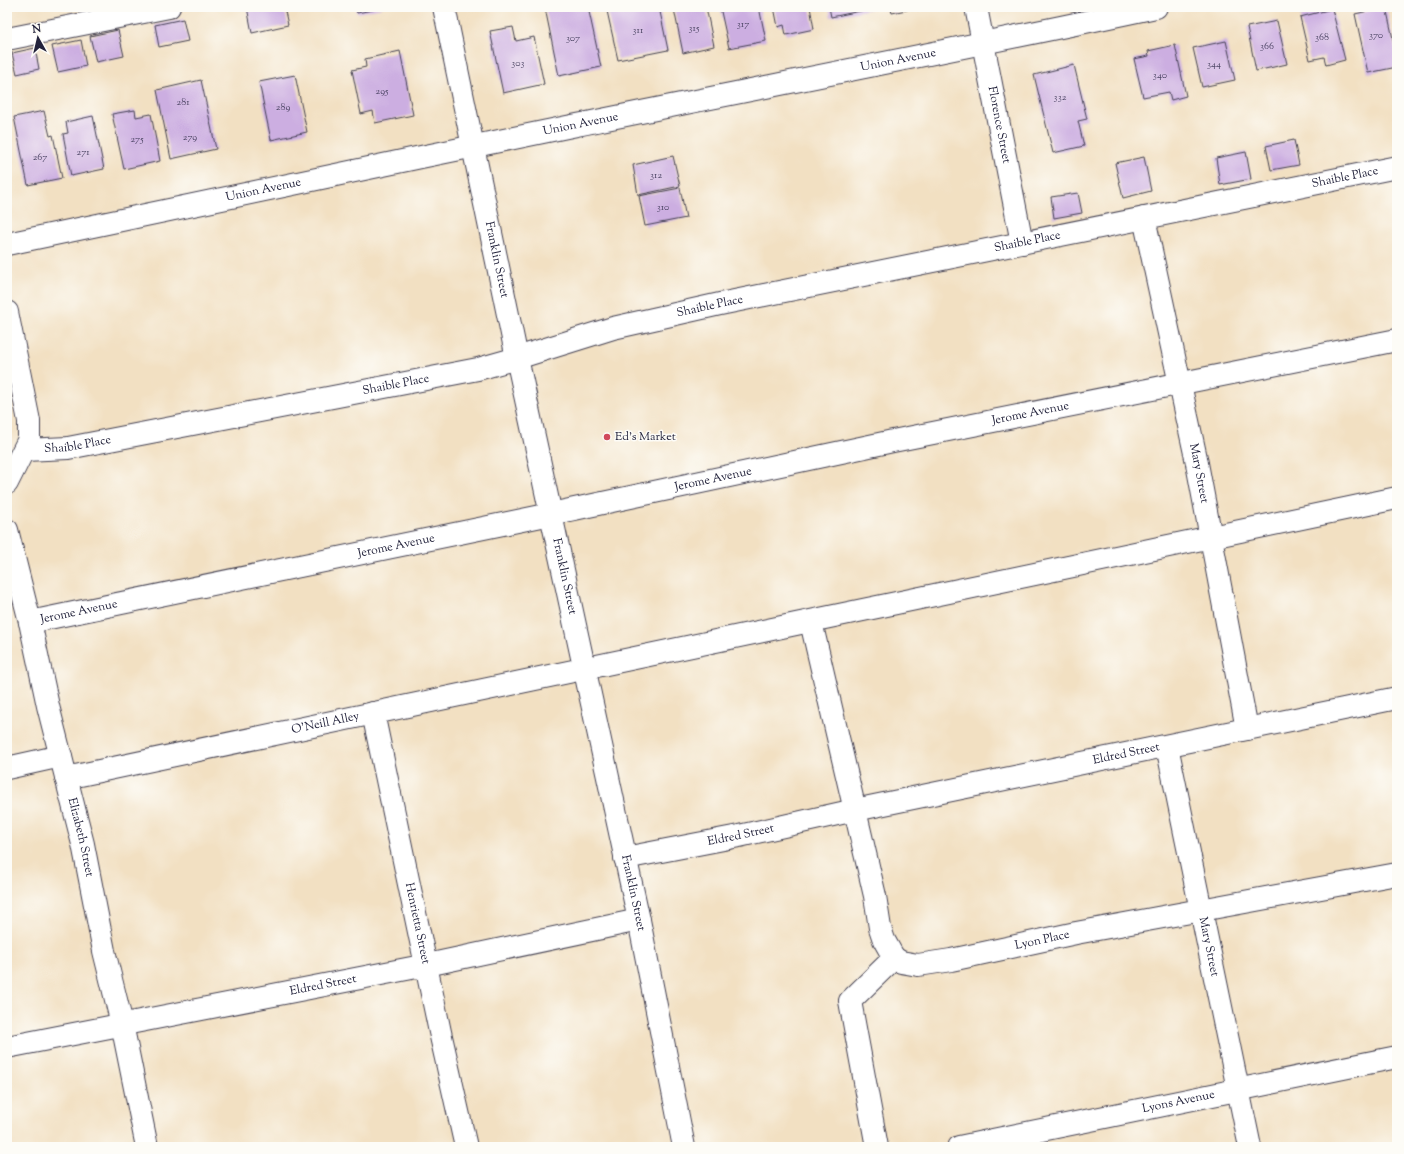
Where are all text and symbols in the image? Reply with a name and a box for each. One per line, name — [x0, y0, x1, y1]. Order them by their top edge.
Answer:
house number: 317 — [737, 17, 749, 32]
north arrow — [18, 18, 58, 58]
text: N — [30, 21, 42, 38]
house number: 315 — [689, 21, 700, 36]
house number: 311 — [633, 23, 644, 38]
house number: 370 — [1369, 28, 1383, 43]
house number: 368 — [1315, 30, 1329, 45]
house number: 307 — [566, 31, 580, 46]
house number: 366 — [1260, 39, 1274, 54]
street label: Union Avenue — [859, 44, 938, 77]
house number: 303 — [511, 56, 525, 71]
house number: 344 — [1207, 57, 1221, 72]
house number: 340 — [1153, 68, 1167, 83]
house number: 295 — [375, 84, 389, 99]
street label: Florence Street — [983, 85, 1015, 165]
house number: 332 — [1054, 90, 1067, 105]
house number: 281 — [176, 95, 190, 110]
house number: 289 — [276, 100, 290, 115]
street label: Union Avenue — [541, 108, 620, 141]
house number: 279 — [183, 130, 197, 145]
house number: 275 — [130, 132, 144, 147]
house number: 271 — [76, 145, 90, 160]
house number: 267 — [33, 150, 47, 165]
street label: Shaible Place — [1310, 162, 1380, 193]
house number: 312 — [650, 168, 662, 183]
street label: Union Avenue — [224, 173, 303, 207]
house number: 310 — [657, 200, 669, 215]
street label: Franklin Street — [480, 220, 513, 299]
street label: Shaible Place — [993, 226, 1063, 257]
street label: Shaible Place — [675, 290, 745, 322]
street label: Shaible Place — [361, 370, 431, 400]
street label: Jerome Avenue — [989, 397, 1071, 430]
place label: Ed's Market — [615, 428, 676, 446]
street label: Shaible Place — [44, 431, 113, 458]
marker: Ed's Market — [602, 432, 612, 442]
street label: Mary Street — [1184, 442, 1213, 505]
street label: Jerome Avenue — [672, 462, 754, 497]
street label: Jerome Avenue — [355, 529, 437, 563]
street label: Franklin Street — [547, 537, 581, 616]
street label: Jerome Avenue — [38, 595, 120, 629]
street label: O'Neill Alley — [290, 707, 361, 739]
street label: Eldred Street — [1091, 738, 1161, 770]
street label: Elizabeth Street — [63, 796, 98, 878]
street label: Eldred Street — [706, 819, 776, 851]
street label: Franklin Street — [616, 853, 650, 933]
street label: Henrietta Street — [400, 881, 435, 966]
street label: Mary Street — [1194, 915, 1223, 978]
street label: Lyon Place — [1013, 926, 1072, 955]
street label: Eldred Street — [288, 970, 358, 1001]
street label: Lyons Avenue — [1140, 1086, 1217, 1118]

